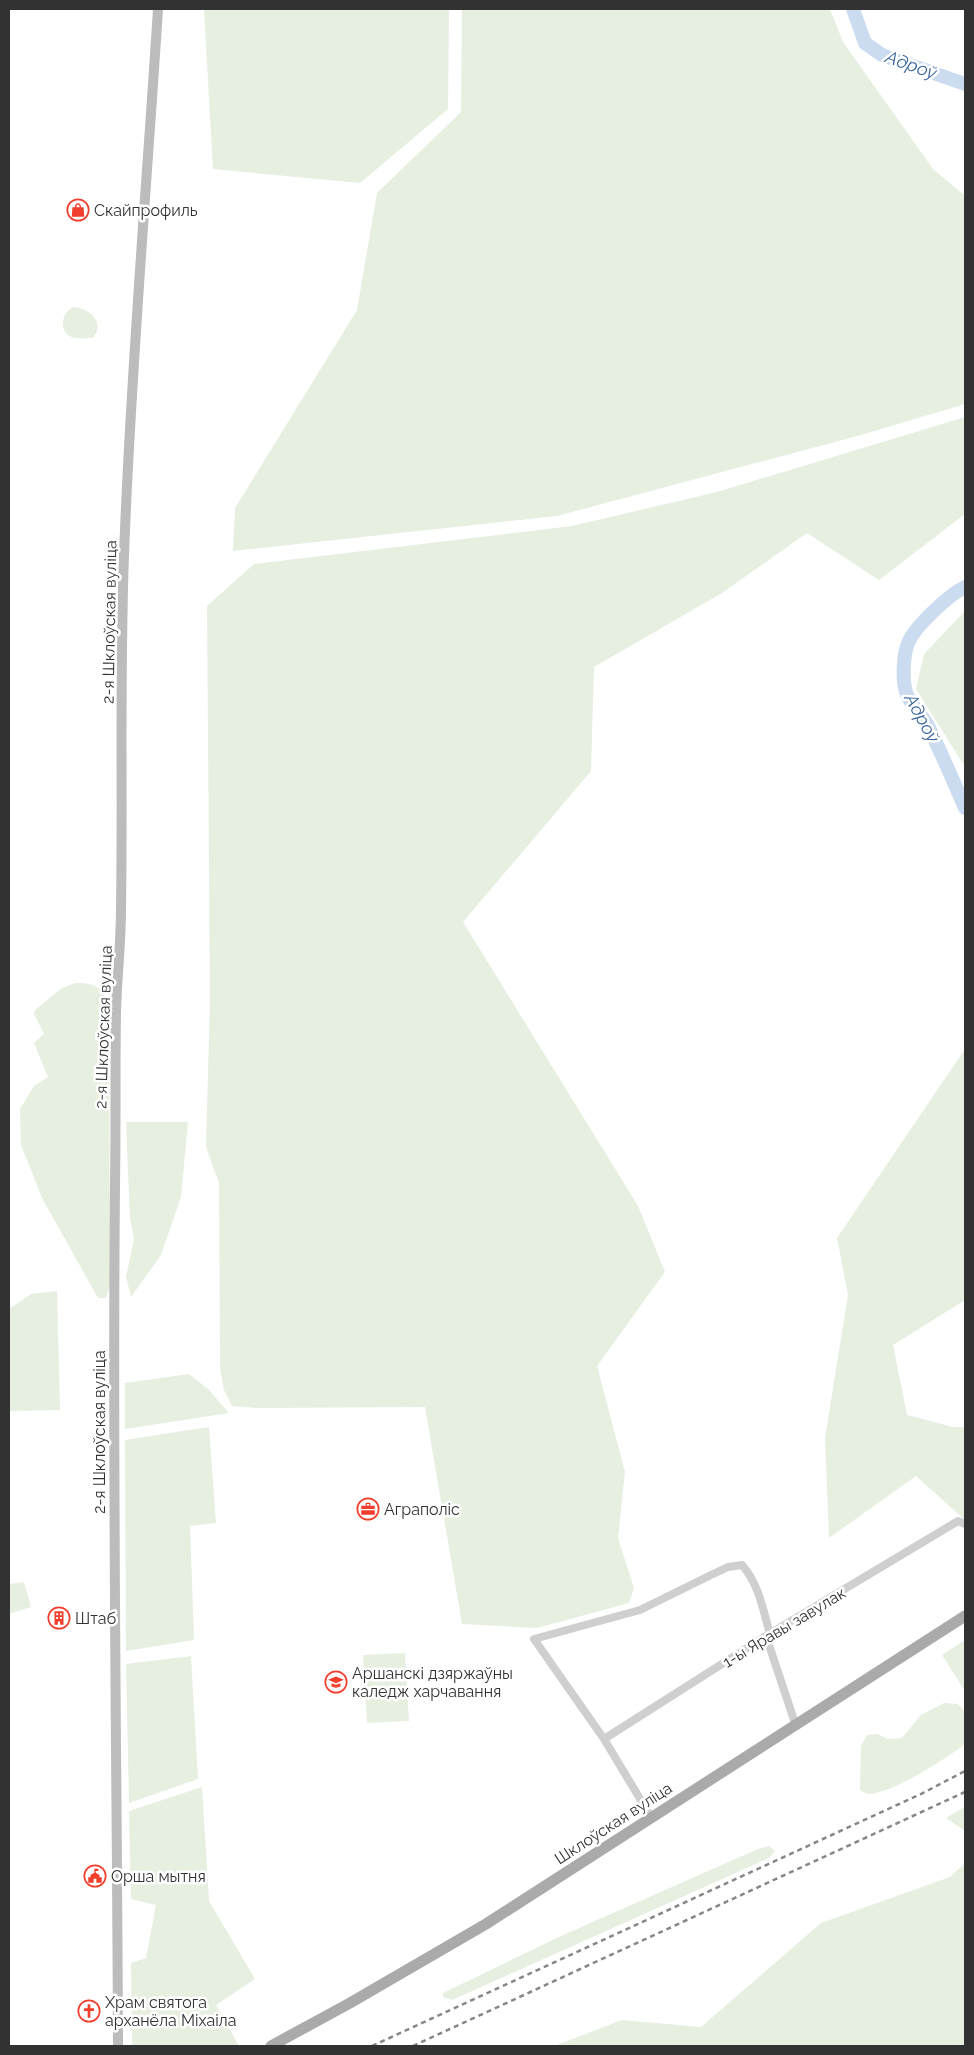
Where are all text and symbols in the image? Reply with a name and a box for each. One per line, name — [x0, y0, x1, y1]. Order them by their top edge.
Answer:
water label: Адроў — [882, 45, 941, 84]
shop icon: Скайпрофиль — [66, 198, 90, 222]
place label: Скайпрофиль — [94, 201, 198, 220]
street label: 2-я Шклоўская вуліца — [99, 540, 120, 704]
water label: Адроў — [900, 689, 945, 747]
street label: 2-я Шклоўская вуліца — [91, 945, 116, 1109]
street label: 2-я Шклоўская вуліца — [90, 1350, 109, 1514]
office icon: Аграполіс — [356, 1497, 380, 1521]
place label: Аграполіс — [384, 1500, 460, 1519]
street label: 1-ы Яравы завулак — [719, 1583, 849, 1672]
building icon: Штаб — [47, 1606, 71, 1630]
place label: Штаб — [75, 1609, 117, 1628]
place label: Аршанскі дзяржаўны каледж харчавання — [352, 1664, 513, 1701]
school or university icon: Аршанскі дзяржаўны каледж харчавання — [324, 1670, 348, 1694]
street label: Шклоўская вуліца — [551, 1778, 676, 1868]
public building icon: Орша мытня — [83, 1864, 107, 1888]
place label: Орша мытня — [111, 1867, 206, 1886]
place label: Храм святога арханёла Міхаіла — [105, 1993, 236, 2030]
church icon: Храм святога арханёла Міхаіла — [77, 1999, 101, 2023]

